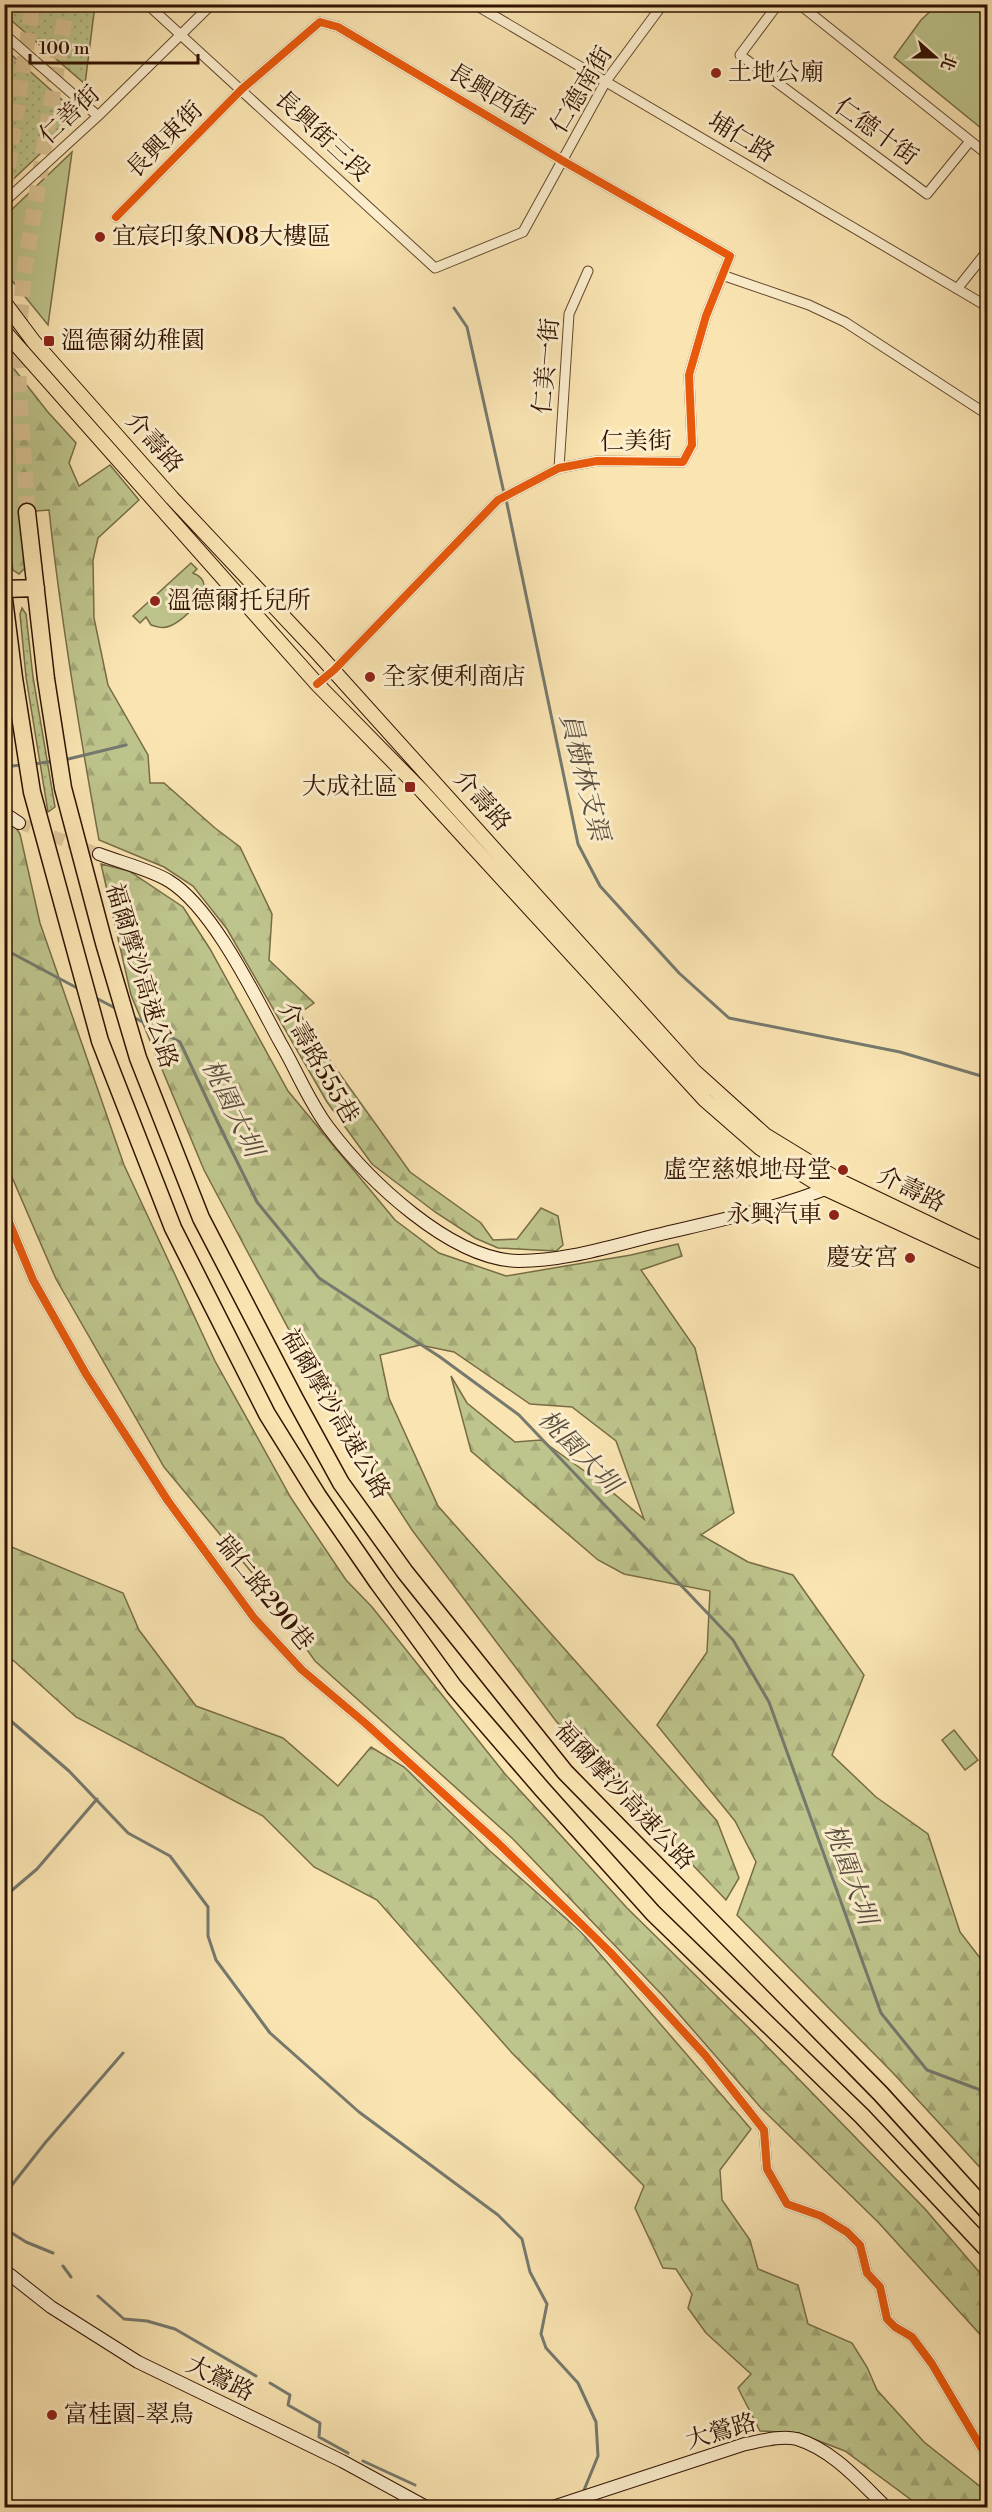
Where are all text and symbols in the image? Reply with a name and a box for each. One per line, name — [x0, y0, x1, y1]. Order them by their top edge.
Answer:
scale bar — [30, 27, 198, 65]
north arrow — [905, 27, 965, 87]
text: 100 m — [39, 37, 90, 60]
street label: 仁德南街 — [544, 41, 620, 139]
text: 北 — [936, 51, 960, 73]
street label: 長興西街 — [442, 57, 540, 133]
place label: 土地公廟 — [728, 58, 824, 88]
marker: 土地公廟 — [709, 66, 723, 80]
street label: 仁善街 — [33, 79, 107, 151]
street label: 長興街三段 — [268, 84, 376, 188]
street label: 仁德十街 — [828, 92, 924, 172]
street label: 長興東街 — [120, 95, 210, 185]
street label: 埔仁路 — [702, 107, 780, 169]
place label: 宜宸印象NO8大樓區 — [112, 222, 331, 252]
marker: 宜宸印象NO8大樓區 — [93, 230, 107, 244]
street label: 仁美一街 — [528, 317, 566, 415]
place label: 溫德爾幼稚園 — [61, 326, 205, 356]
marker: 溫德爾幼稚園 — [42, 334, 56, 348]
street label: 介壽路 — [119, 406, 189, 480]
street label: 仁美街 — [600, 426, 672, 458]
place label: 溫德爾托兒所 — [167, 586, 311, 616]
marker: 溫德爾托兒所 — [148, 594, 162, 608]
place label: 全家便利商店 — [382, 662, 526, 692]
marker: 全家便利商店 — [363, 670, 377, 684]
water label: 員樹林支渠 — [553, 710, 616, 847]
street label: 介壽路 — [447, 764, 517, 838]
place label: 大成社區 — [302, 772, 398, 802]
marker: 大成社區 — [403, 780, 417, 794]
street label: 福爾摩沙高速公路 — [99, 880, 183, 1072]
street label: 介壽路555巷 — [271, 997, 365, 1129]
water label: 桃園大圳 — [195, 1054, 271, 1165]
place label: 虛空慈娘地母堂 — [663, 1155, 831, 1185]
street label: 介壽路 — [872, 1161, 950, 1219]
marker: 虛空慈娘地母堂 — [836, 1163, 850, 1177]
place label: 永興汽車 — [726, 1200, 822, 1230]
marker: 永興汽車 — [827, 1208, 841, 1222]
place label: 慶安宮 — [826, 1243, 898, 1273]
marker: 慶安宮 — [903, 1251, 917, 1265]
street label: 福爾摩沙高速公路 — [274, 1323, 396, 1505]
water label: 桃園大圳 — [531, 1403, 629, 1503]
street label: 瑞仁路290巷 — [208, 1529, 320, 1657]
street label: 福爾摩沙高速公路 — [548, 1716, 700, 1876]
water label: 桃園大圳 — [817, 1820, 884, 1932]
street label: 大鶯路 — [181, 2350, 259, 2408]
place label: 富桂園-翠鳥 — [64, 2400, 193, 2430]
marker: 富桂園-翠鳥 — [45, 2408, 59, 2422]
street label: 大鶯路 — [682, 2408, 760, 2456]

